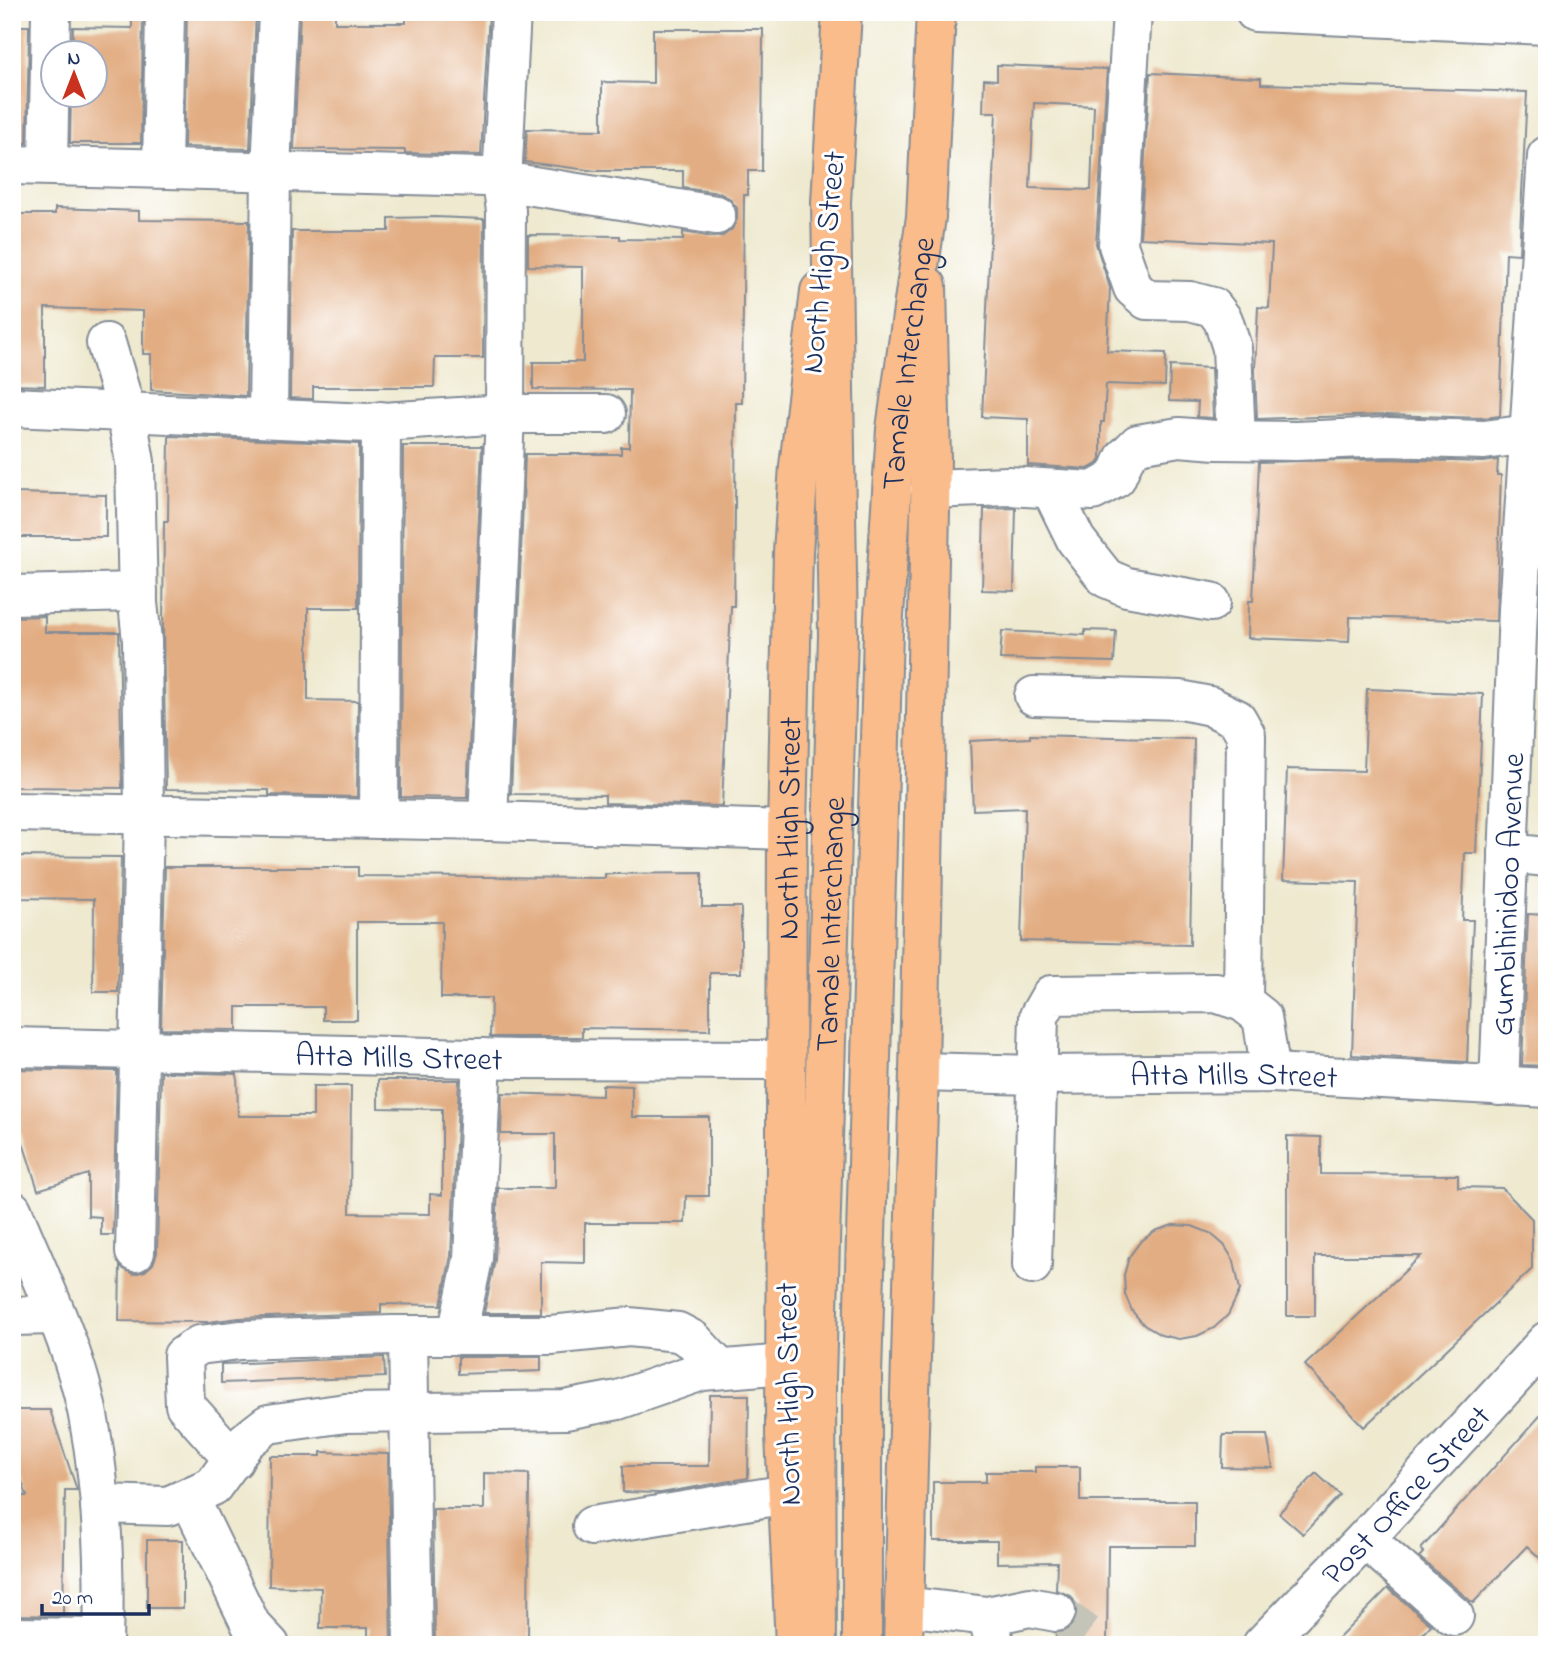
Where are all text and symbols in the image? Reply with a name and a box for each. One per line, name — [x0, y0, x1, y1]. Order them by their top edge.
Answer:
north arrow — [38, 38, 108, 108]
text: N — [68, 46, 81, 73]
street label: North High Street — [790, 149, 861, 376]
street label: Tamale Interchange — [872, 234, 950, 492]
street label: North High Street — [767, 716, 816, 940]
street label: Gumbihinidoo Avenue — [1481, 751, 1539, 1037]
street label: Tamale Interchange — [806, 795, 860, 1052]
street label: Atta Mills Street — [295, 1034, 503, 1086]
street label: Atta Mills Street — [1130, 1053, 1339, 1104]
street label: North High Street — [765, 1282, 816, 1506]
street label: Post Office Street — [1312, 1396, 1504, 1598]
scale bar — [42, 1573, 149, 1617]
text: 20 m — [52, 1584, 93, 1614]

